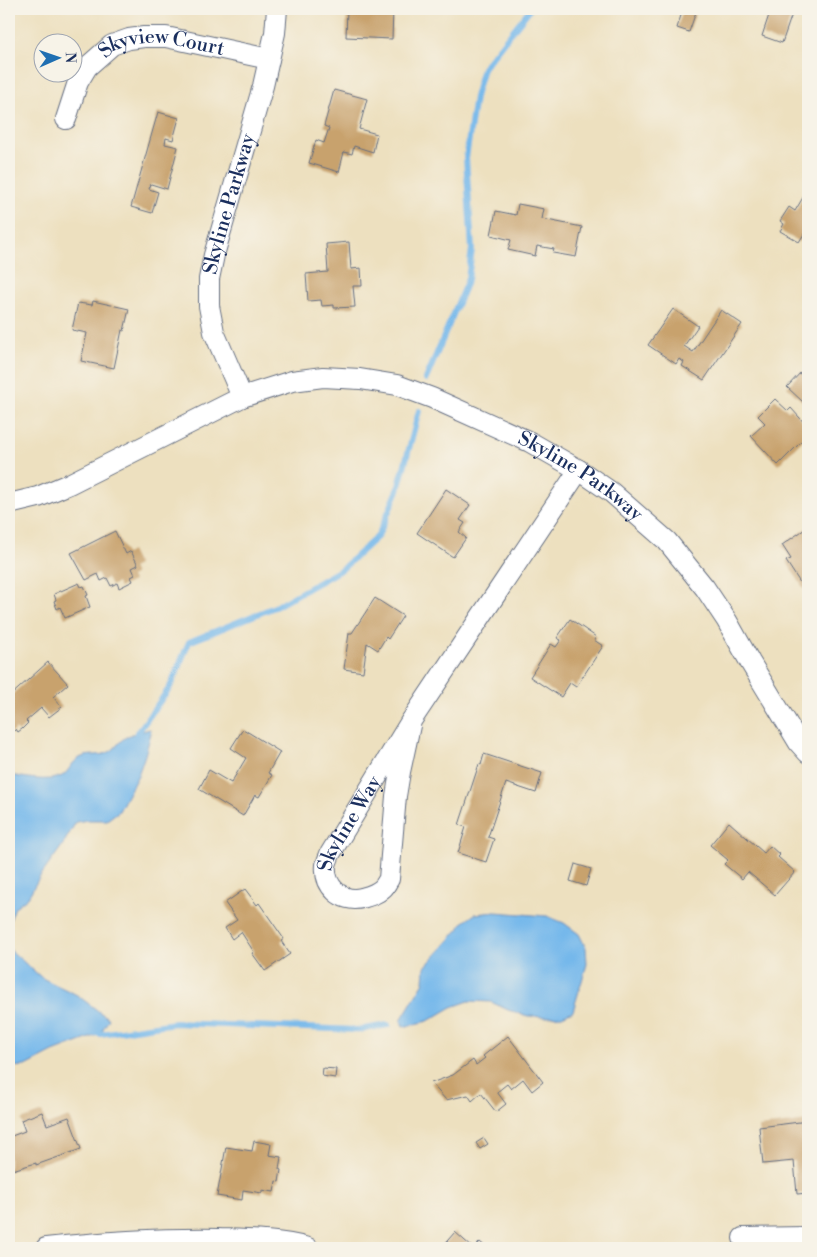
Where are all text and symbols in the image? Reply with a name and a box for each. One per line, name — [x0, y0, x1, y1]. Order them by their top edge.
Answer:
street label: Skyview Court — [93, 24, 227, 64]
north arrow — [32, 32, 82, 82]
text: N — [61, 52, 79, 63]
street label: Skyline Parkway — [198, 130, 261, 277]
street label: Skyline Parkway — [514, 426, 648, 527]
street label: Skyline Way — [313, 771, 387, 872]

